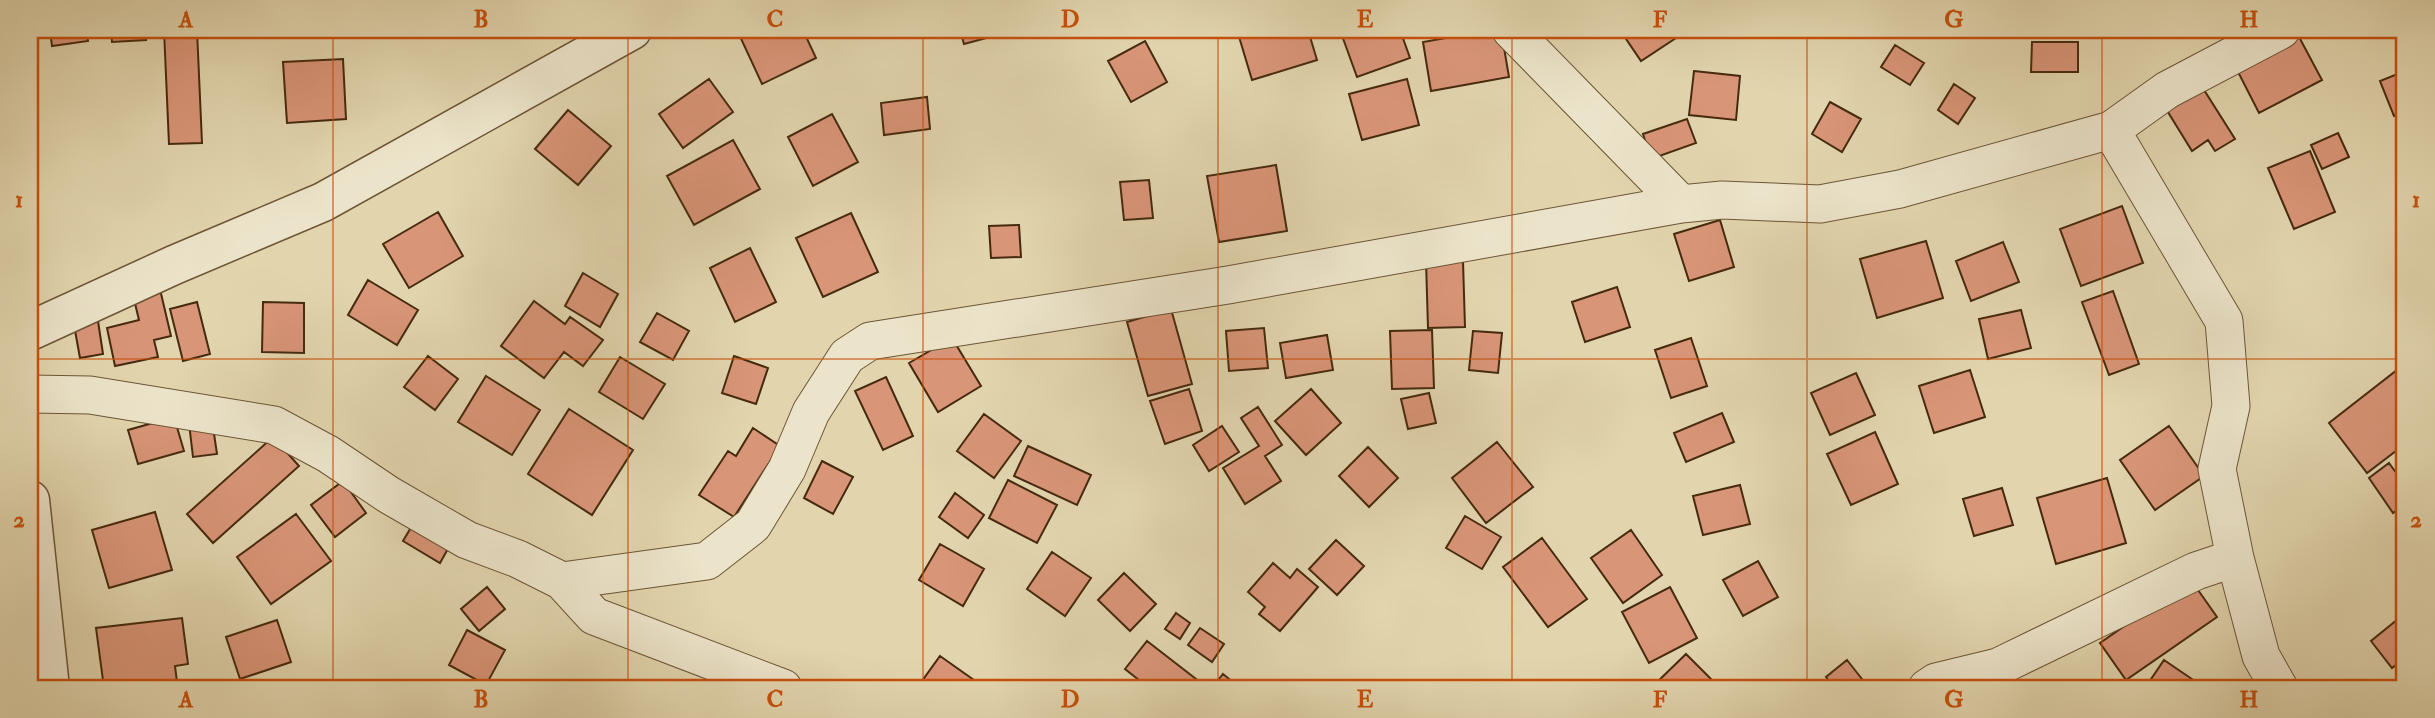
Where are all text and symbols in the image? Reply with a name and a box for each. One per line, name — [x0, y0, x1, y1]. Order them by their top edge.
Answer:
text: A — [178, 5, 194, 34]
text: B — [473, 5, 489, 34]
text: C — [767, 5, 783, 34]
text: D — [1061, 5, 1079, 34]
text: E — [1357, 5, 1374, 34]
text: F — [1653, 5, 1668, 34]
text: G — [1944, 5, 1964, 34]
text: H — [2240, 5, 2259, 34]
text: 1 — [15, 185, 23, 214]
text: 1 — [2412, 185, 2420, 214]
text: 2 — [13, 505, 25, 534]
text: 2 — [2410, 505, 2422, 534]
text: A — [178, 685, 194, 714]
text: B — [473, 685, 489, 714]
text: C — [767, 685, 783, 714]
text: D — [1061, 685, 1079, 714]
text: E — [1357, 685, 1374, 714]
text: F — [1653, 685, 1668, 714]
text: G — [1944, 685, 1964, 714]
text: H — [2240, 685, 2259, 714]

